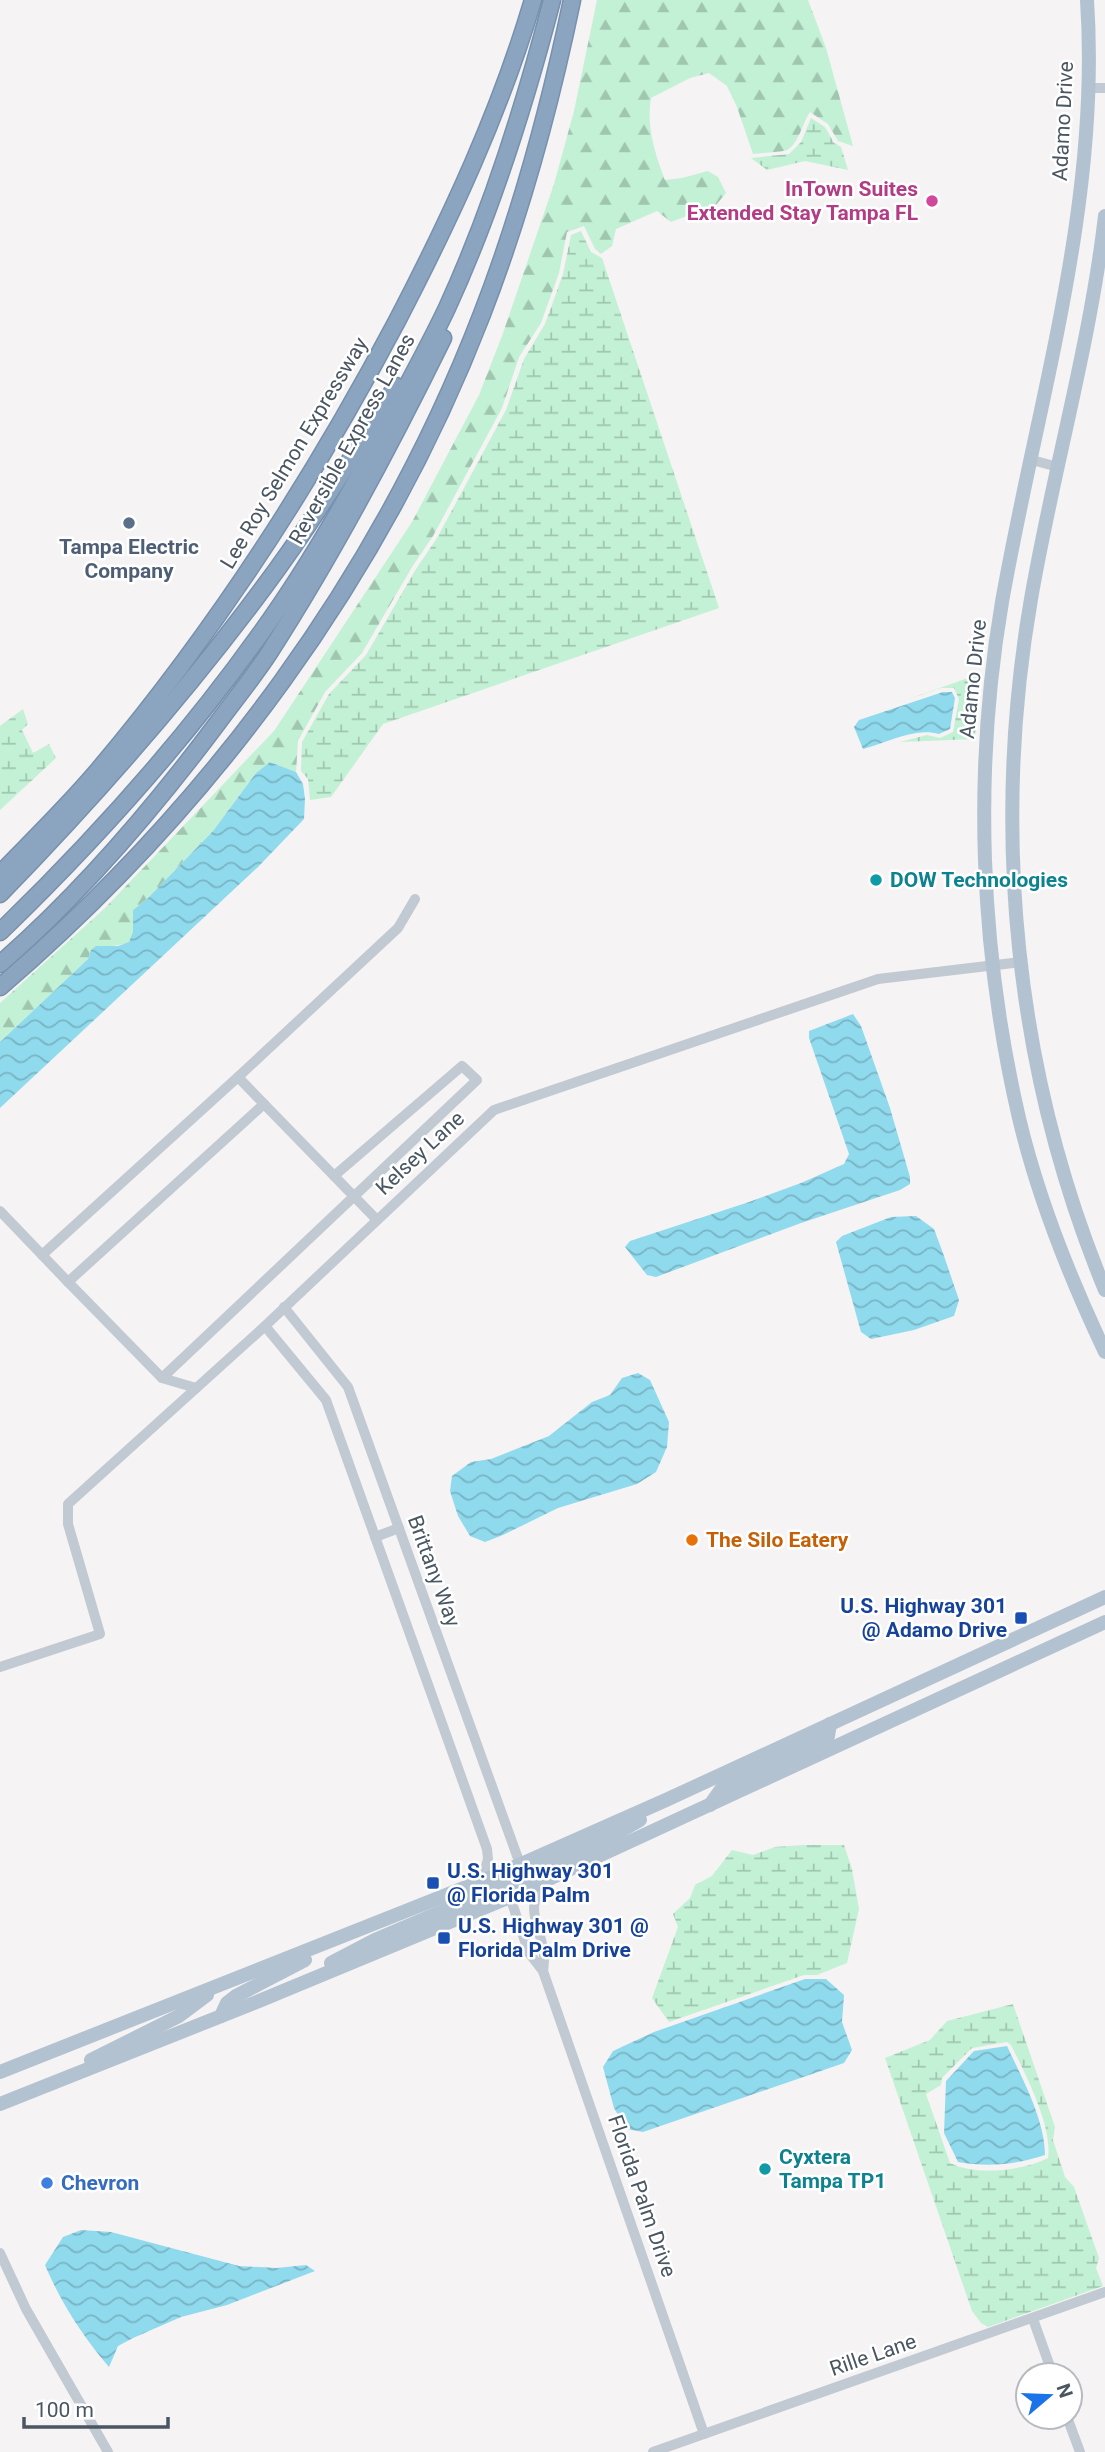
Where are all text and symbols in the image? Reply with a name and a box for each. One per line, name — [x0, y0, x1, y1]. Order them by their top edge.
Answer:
street label: Adamo Drive — [1048, 61, 1078, 181]
place label: InTown Suites Extended Stay Tampa FL — [687, 177, 918, 225]
marker: InTown Suites Extended Stay Tampa FL — [924, 193, 940, 209]
street label: Reversible Express Lanes — [284, 330, 420, 548]
street label: Lee Roy Selmon Expressway — [215, 333, 373, 573]
marker: Tampa Electric Company — [121, 515, 137, 531]
place label: Tampa Electric Company — [59, 535, 199, 583]
street label: Adamo Drive — [955, 618, 991, 740]
place label: DOW Technologies — [890, 868, 1068, 892]
marker: DOW Technologies — [868, 872, 884, 888]
street label: Kelsey Lane — [371, 1106, 469, 1200]
street label: Brittany Way — [403, 1512, 465, 1630]
place label: The Silo Eatery — [706, 1528, 849, 1552]
marker: The Silo Eatery — [684, 1532, 700, 1548]
place label: U.S. Highway 301 @ Adamo Drive — [840, 1594, 1007, 1642]
marker: U.S. Highway 301 @ Adamo Drive — [1013, 1610, 1029, 1626]
place label: U.S. Highway 301 @ Florida Palm — [447, 1859, 614, 1907]
marker: U.S. Highway 301 @ Florida Palm — [425, 1875, 441, 1891]
place label: U.S. Highway 301 @ Florida Palm Drive — [458, 1914, 649, 1962]
marker: U.S. Highway 301 @ Florida Palm Drive — [436, 1930, 452, 1946]
street label: Florida Palm Drive — [603, 2112, 681, 2280]
place label: Cyxtera Tampa TP1 — [779, 2145, 886, 2193]
marker: Cyxtera Tampa TP1 — [757, 2161, 773, 2177]
place label: Chevron — [61, 2171, 139, 2195]
marker: Chevron — [39, 2175, 55, 2191]
street label: Rille Lane — [827, 2329, 919, 2381]
north arrow — [1014, 2361, 1084, 2431]
text: N — [1052, 2381, 1078, 2401]
scale bar — [24, 2386, 168, 2430]
text: 100 m — [35, 2398, 94, 2422]

